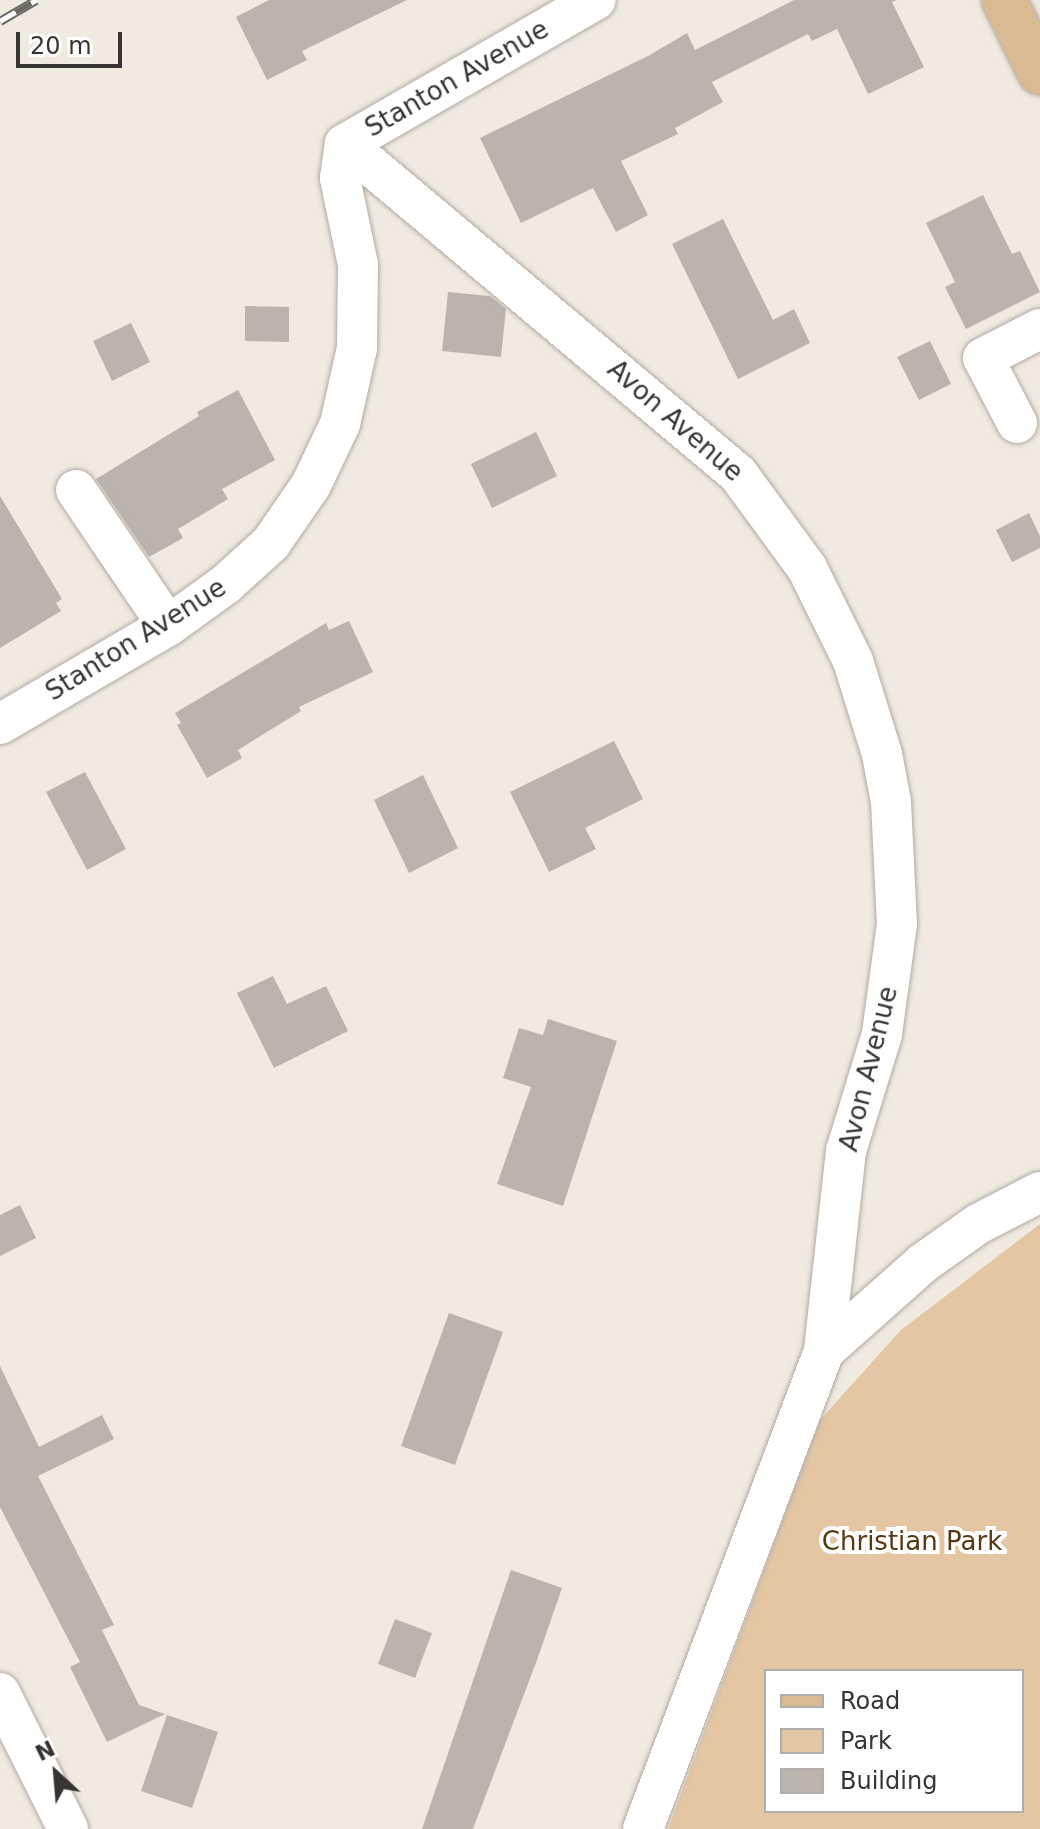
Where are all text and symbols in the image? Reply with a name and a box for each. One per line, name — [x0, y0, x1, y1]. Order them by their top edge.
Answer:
street label: Stanton Avenue — [360, 14, 554, 144]
scale bar — [20, 16, 126, 66]
text: 20 m — [30, 32, 92, 60]
street label: Avon Avenue — [601, 354, 749, 488]
street label: Stanton Avenue — [40, 572, 232, 708]
street label: Avon Avenue — [833, 983, 905, 1155]
park label: Christian Park — [822, 1526, 1002, 1558]
legend — [764, 1669, 1024, 1813]
text: Road — [840, 1687, 900, 1715]
text: Park — [840, 1727, 892, 1755]
north arrow — [16, 1733, 96, 1813]
text: N — [31, 1736, 59, 1766]
text: Building — [840, 1767, 937, 1795]

